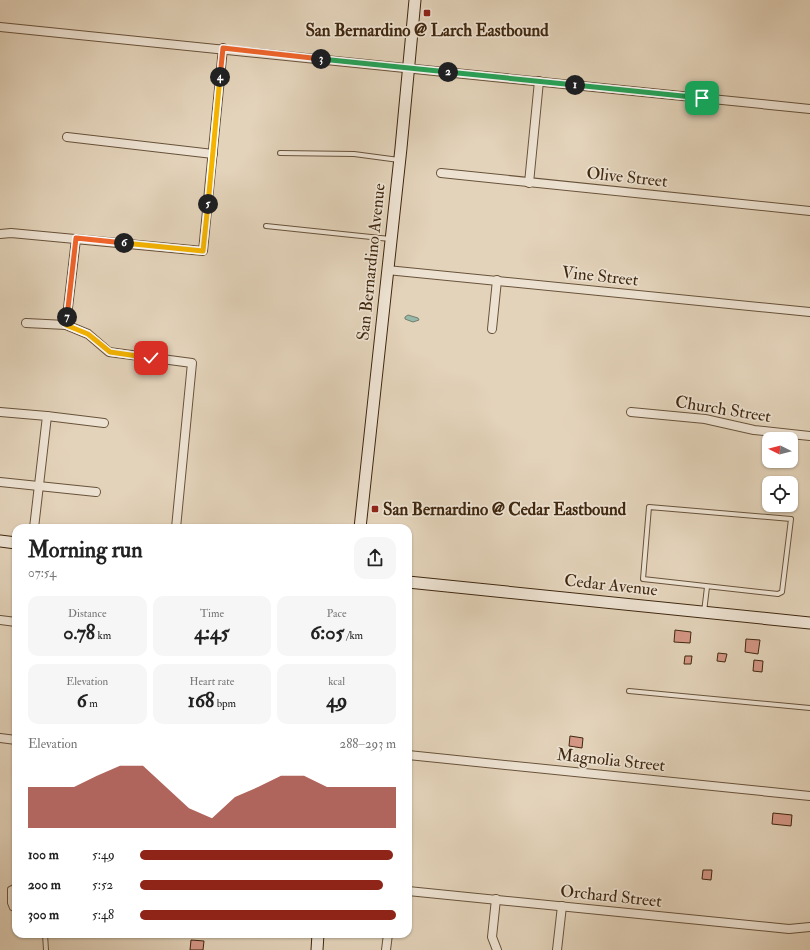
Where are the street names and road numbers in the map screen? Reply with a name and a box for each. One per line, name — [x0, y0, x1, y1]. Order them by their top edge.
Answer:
street label: Olive Street — [585, 162, 669, 192]
street label: San Bernardino Avenue — [352, 182, 390, 342]
street label: Vine Street — [561, 262, 640, 291]
street label: Church Street — [674, 391, 773, 427]
street label: Cedar Avenue — [563, 570, 659, 600]
street label: Magnolia Street — [556, 744, 667, 776]
street label: Orchard Street — [559, 880, 663, 912]

